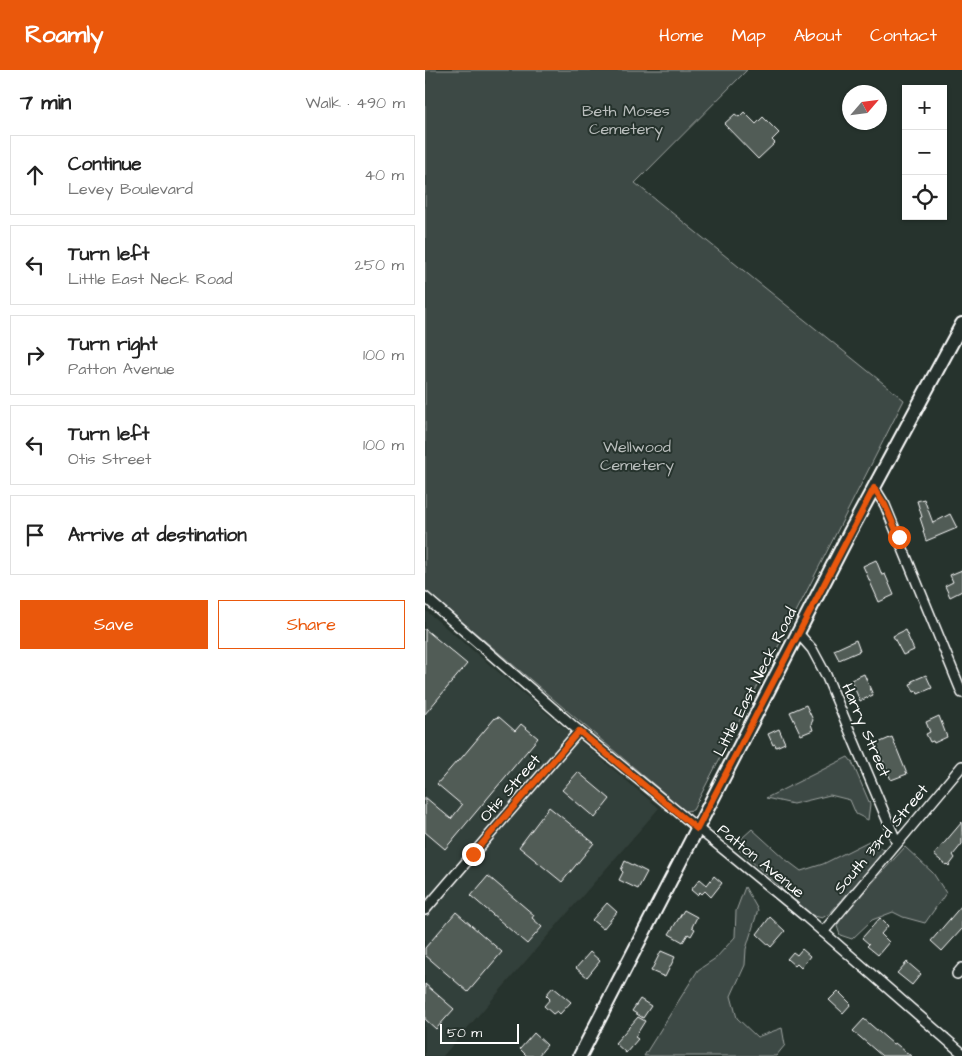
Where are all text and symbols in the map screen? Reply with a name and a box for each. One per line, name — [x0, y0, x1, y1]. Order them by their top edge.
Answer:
text: Roamly — [25, 18, 103, 52]
text: Home — [659, 23, 704, 48]
text: Map — [732, 23, 766, 48]
text: About — [794, 23, 842, 48]
text: Contact — [870, 23, 937, 48]
north arrow — [842, 85, 887, 130]
map controls — [902, 85, 947, 220]
button: + — [902, 85, 947, 130]
text: 7 min — [20, 88, 71, 117]
text: Walk · 490 m — [305, 92, 405, 114]
park label: Beth Moses Cemetery — [582, 100, 670, 141]
button: − — [902, 130, 947, 175]
text: Continue — [68, 151, 142, 178]
icon: ahead — [21, 161, 49, 189]
text: 40 m — [364, 164, 404, 186]
button: locate — [902, 175, 947, 220]
text: Levey Boulevard — [68, 178, 193, 200]
text: Turn left — [68, 241, 149, 268]
icon: left — [21, 251, 49, 279]
text: 250 m — [355, 254, 404, 276]
text: Little East Neck Road — [68, 268, 232, 290]
text: Turn right — [68, 331, 157, 358]
icon: right — [21, 341, 49, 369]
text: 100 m — [363, 344, 404, 366]
text: Patton Avenue — [68, 358, 175, 380]
text: Turn left — [68, 421, 149, 448]
icon: left — [21, 431, 49, 459]
text: 100 m — [363, 434, 404, 456]
park label: Wellwood Cemetery — [600, 436, 674, 477]
text: Otis Street — [68, 448, 151, 470]
icon: arrive — [21, 521, 49, 549]
text: Arrive at destination — [68, 522, 247, 549]
route start — [888, 526, 911, 549]
button: Save — [20, 600, 208, 649]
button: Share — [218, 600, 405, 649]
street label: Little East Neck Road — [708, 604, 802, 760]
street label: Harry Street — [835, 680, 896, 781]
street label: Otis Street — [474, 749, 546, 827]
street label: South 33rd Street — [828, 779, 934, 899]
street label: Patton Avenue — [713, 819, 810, 903]
route end — [462, 843, 485, 866]
scale bar — [440, 1021, 519, 1044]
text: 50 m — [447, 1023, 482, 1043]

